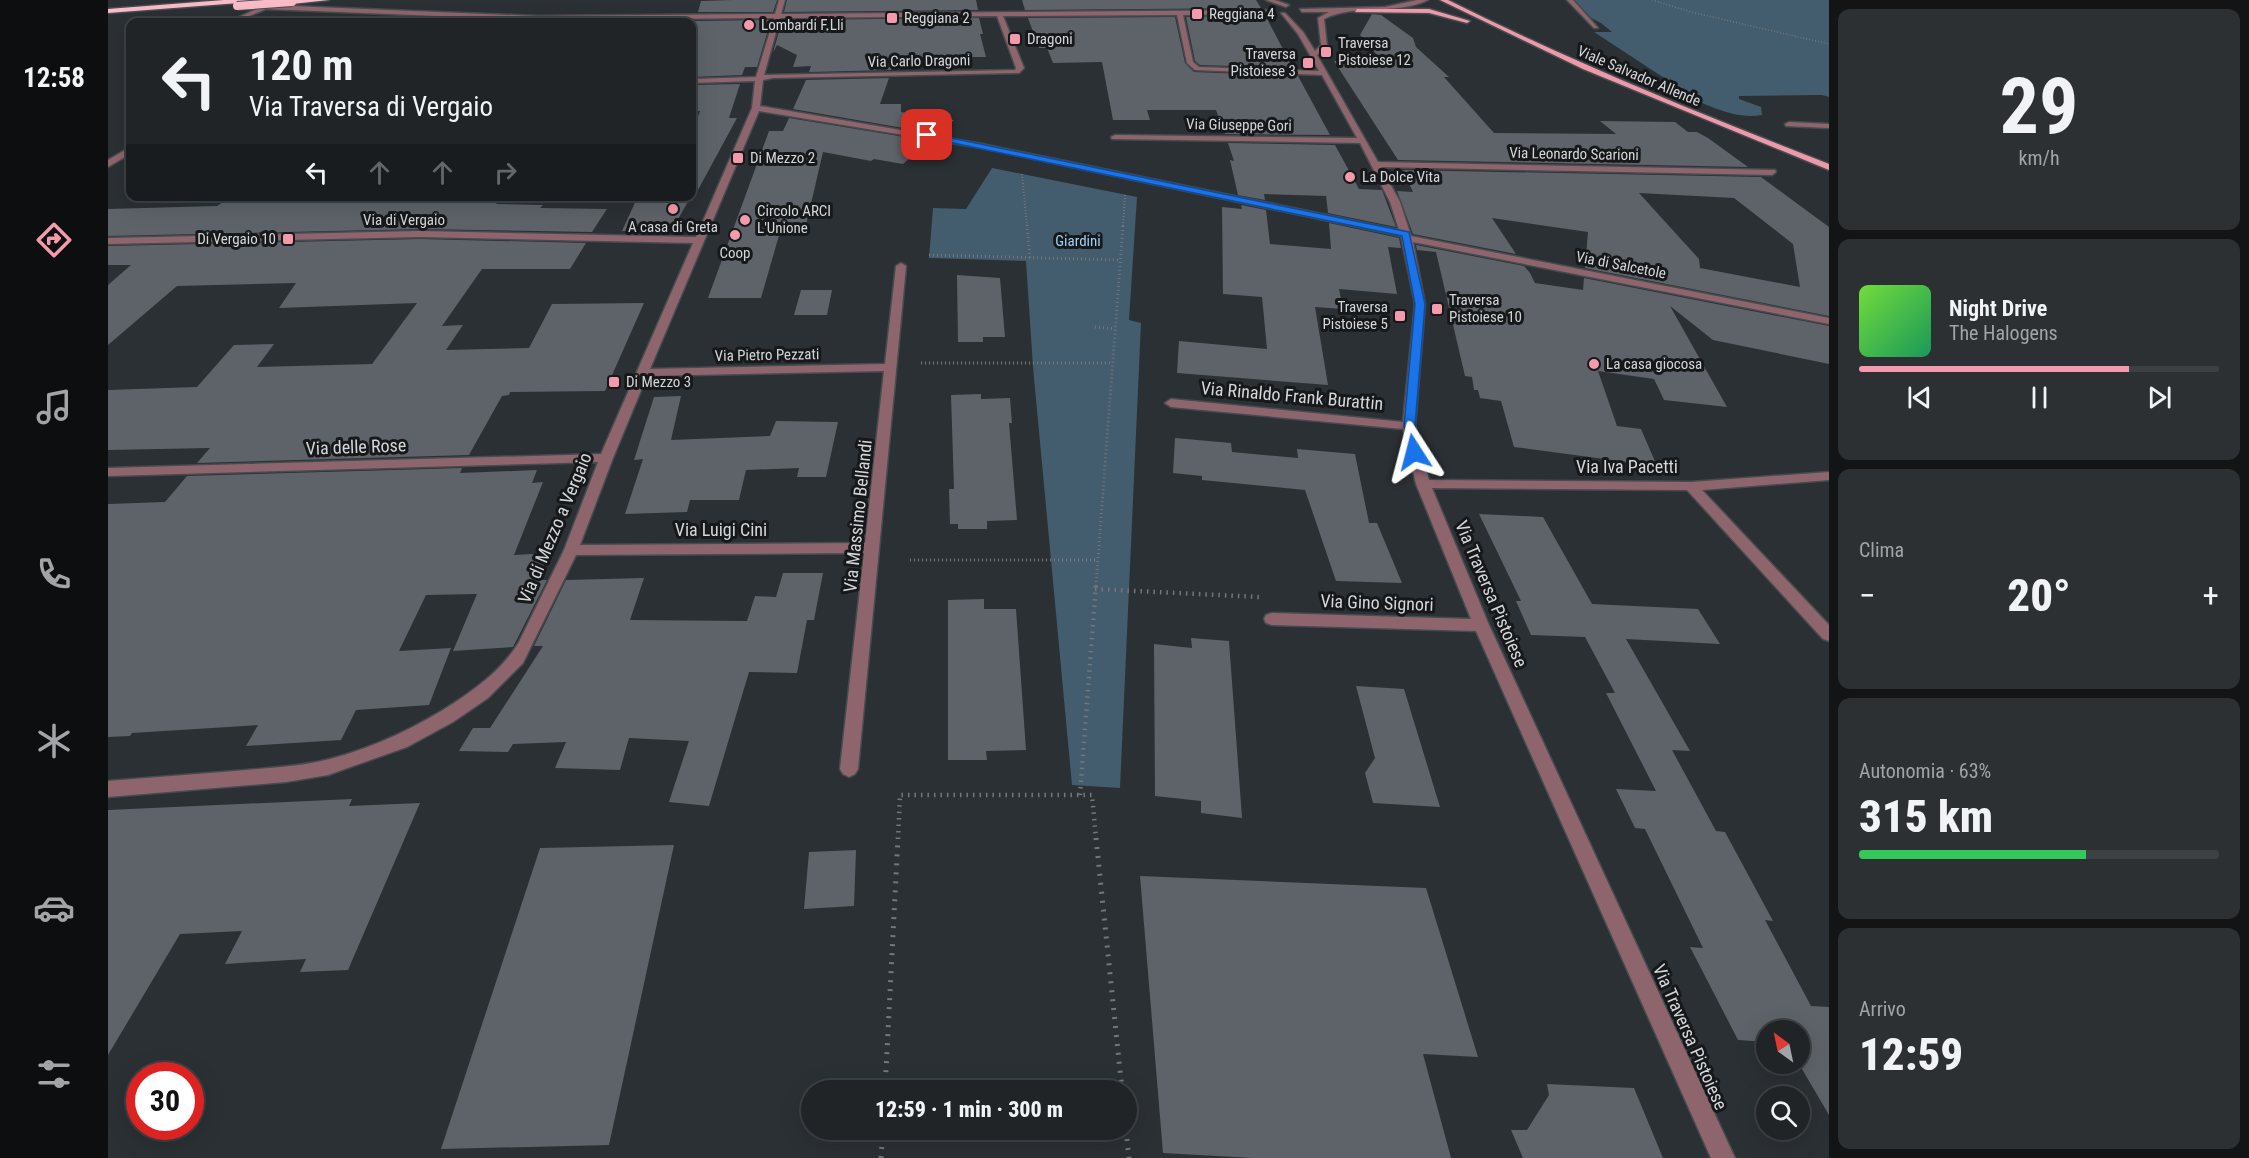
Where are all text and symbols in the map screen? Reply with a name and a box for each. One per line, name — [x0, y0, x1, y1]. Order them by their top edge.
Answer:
place label: Reggiana 4 — [1209, 5, 1275, 23]
marker: Reggiana 4 — [1190, 7, 1204, 21]
place label: Reggiana 2 — [904, 9, 970, 27]
marker: Reggiana 2 — [885, 11, 899, 25]
place label: Lombardi F.Lli — [761, 16, 844, 34]
marker: Lombardi F.Lli — [742, 18, 756, 32]
place label: Dragoni — [1027, 30, 1073, 48]
marker: Dragoni — [1008, 32, 1022, 46]
place label: Traversa Pistoiese 12 — [1338, 34, 1411, 69]
text: 120 m — [249, 41, 354, 90]
icon: left — [150, 42, 228, 120]
street label: Viale Salvador Allende — [1575, 42, 1703, 110]
place label: Traversa Pistoiese 3 — [1230, 45, 1296, 80]
marker: Traversa Pistoiese 12 — [1319, 45, 1333, 59]
street label: Via Carlo Dragoni — [867, 51, 971, 71]
marker: Traversa Pistoiese 3 — [1301, 56, 1315, 70]
text: 29 — [2000, 61, 2078, 152]
text: 12:58 — [23, 62, 85, 94]
text: Via Traversa di Vergaio — [249, 91, 493, 123]
pin — [901, 109, 952, 160]
street label: Via Giuseppe Gori — [1186, 115, 1292, 135]
icon: arrive — [910, 118, 943, 151]
street label: Via Leonardo Scarioni — [1509, 144, 1639, 164]
text: km/h — [2018, 146, 2060, 170]
place label: Di Mezzo 2 — [750, 149, 815, 167]
marker: Di Mezzo 2 — [731, 151, 745, 165]
icon: left — [300, 156, 333, 189]
icon: ahead — [363, 156, 396, 189]
icon: ahead — [426, 156, 459, 189]
icon: right — [489, 156, 522, 189]
place label: La Dolce Vita — [1362, 168, 1440, 186]
marker: La Dolce Vita — [1343, 170, 1357, 184]
marker: A casa di Greta — [666, 202, 680, 216]
place label: Circolo ARCI L'Unione — [757, 202, 831, 237]
street label: Via di Vergaio — [363, 211, 445, 229]
marker: Circolo ARCI L'Unione — [738, 213, 752, 227]
place label: A casa di Greta — [628, 218, 718, 236]
icon: directions — [33, 219, 75, 261]
marker: Coop — [728, 228, 742, 242]
place label: Di Vergaio 10 — [197, 230, 276, 248]
marker: Di Vergaio 10 — [281, 232, 295, 246]
park label: Giardini — [1055, 232, 1101, 250]
place label: Coop — [720, 244, 750, 262]
street label: Via di Salcetole — [1574, 247, 1668, 283]
place label: Traversa Pistoiese 10 — [1449, 291, 1522, 326]
text: Night Drive — [1949, 296, 2047, 321]
place label: Traversa Pistoiese 5 — [1322, 298, 1388, 333]
marker: Traversa Pistoiese 10 — [1430, 302, 1444, 316]
marker: Traversa Pistoiese 5 — [1393, 309, 1407, 323]
text: The Halogens — [1949, 321, 2058, 345]
street label: Via Pietro Pezzati — [715, 345, 819, 365]
place label: La casa giocosa — [1606, 355, 1702, 373]
marker: La casa giocosa — [1587, 357, 1601, 371]
place label: Di Mezzo 3 — [626, 373, 691, 391]
marker: Di Mezzo 3 — [607, 375, 621, 389]
street label: Via Rinaldo Frank Burattin — [1200, 377, 1384, 414]
icon: previous — [1903, 381, 1936, 414]
icon: pause — [2023, 381, 2056, 414]
icon: next — [2143, 381, 2176, 414]
icon: music — [33, 386, 75, 428]
position arrow — [1382, 420, 1446, 484]
street label: Via delle Rose — [305, 434, 407, 459]
street label: Via Massimo Bellandi — [839, 439, 876, 593]
street label: Via di Mezzo a Vergaio — [513, 449, 596, 606]
street label: Via Iva Pacetti — [1576, 456, 1678, 477]
street label: Via Traversa Pistoiese — [1451, 517, 1532, 670]
street label: Via Luigi Cini — [675, 519, 767, 540]
text: Clima — [1859, 538, 1904, 562]
icon: phone — [33, 553, 75, 595]
text: 20° — [2007, 569, 2071, 622]
text: − — [1859, 576, 1876, 615]
text: + — [2203, 576, 2219, 615]
street label: Via Gino Signori — [1320, 590, 1434, 615]
icon: climate — [33, 720, 75, 762]
text: Autonomia · 63% — [1859, 759, 1991, 783]
text: 315 km — [1859, 790, 1993, 843]
icon: car — [33, 887, 75, 929]
street label: Via Traversa Pistoiese — [1649, 961, 1732, 1113]
text: Arrivo — [1859, 997, 1906, 1021]
north arrow — [1756, 1020, 1810, 1074]
map controls — [1756, 1020, 1810, 1140]
text: 12:59 — [1859, 1028, 1963, 1081]
icon: filters — [33, 1053, 75, 1095]
speed limit sign: 30 — [126, 1062, 204, 1140]
button: search — [1756, 1086, 1810, 1140]
text: 12:59 · 1 min · 300 m — [875, 1097, 1063, 1122]

